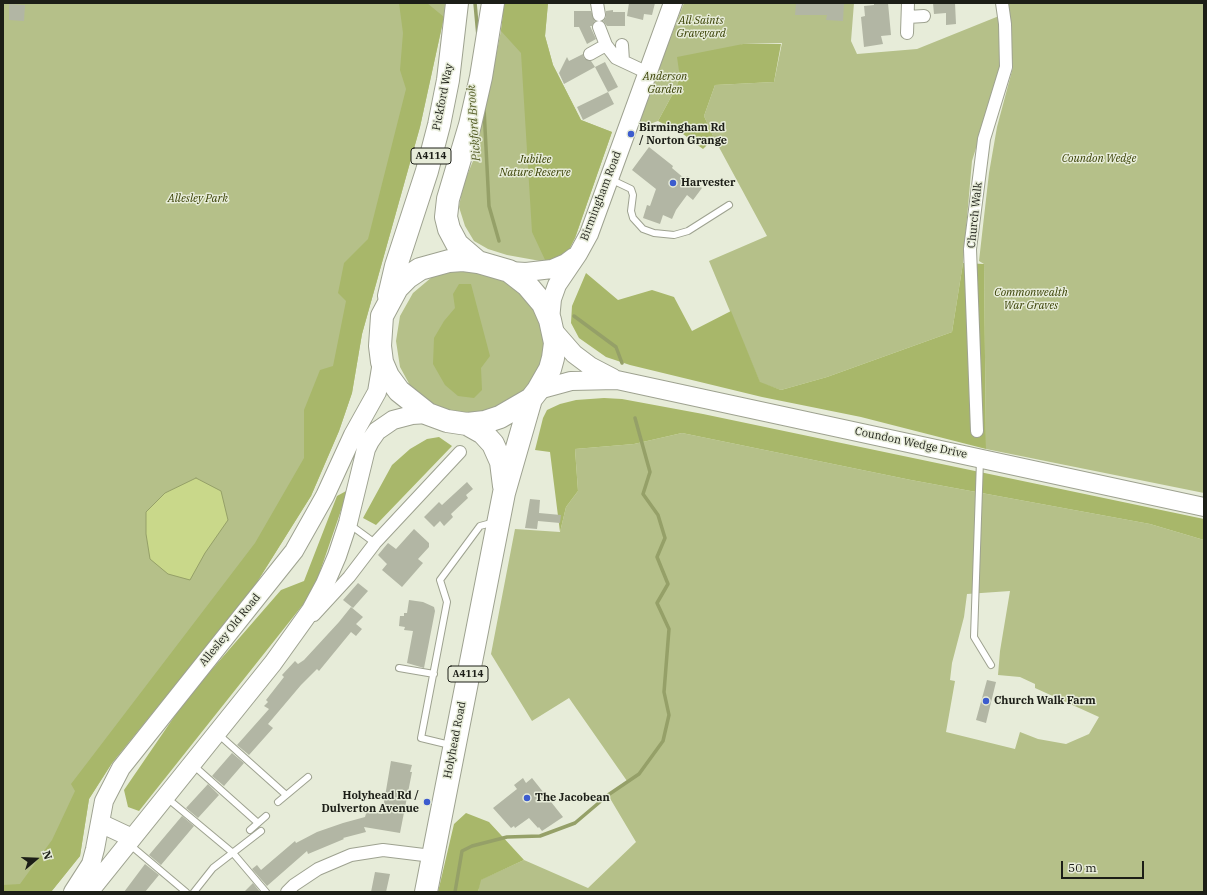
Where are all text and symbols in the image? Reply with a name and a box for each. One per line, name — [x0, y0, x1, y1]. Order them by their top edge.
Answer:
park label: All Saints Graveyard — [676, 14, 726, 40]
street label: Pickford Way — [430, 62, 456, 132]
park label: Anderson Garden — [643, 70, 687, 96]
water label: Pickford Brook — [464, 84, 484, 162]
place label: Birmingham Rd / Norton Grange — [639, 121, 727, 147]
marker: Birmingham Rd / Norton Grange — [626, 129, 636, 139]
road number: A4114 — [411, 148, 451, 164]
street label: Birmingham Road — [578, 149, 624, 243]
park label: Coundon Wedge — [1062, 152, 1136, 166]
park label: Jubilee Nature Reserve — [499, 153, 571, 179]
place label: Harvester — [681, 176, 735, 190]
marker: Harvester — [668, 178, 678, 188]
street label: Church Walk — [965, 181, 985, 249]
park label: Allesley Park — [168, 192, 228, 206]
park label: Commonwealth War Graves — [994, 286, 1068, 312]
street label: Coundon Wedge Drive — [854, 425, 968, 461]
street label: Allesley Old Road — [197, 591, 263, 669]
road number: A4114 — [448, 666, 488, 682]
place label: Church Walk Farm — [994, 694, 1096, 708]
marker: Church Walk Farm — [981, 696, 991, 706]
street label: Holyhead Road — [441, 700, 469, 780]
place label: Holyhead Rd / Dulverton Avenue — [322, 789, 419, 815]
place label: The Jacobean — [535, 791, 610, 805]
marker: The Jacobean — [522, 793, 532, 803]
marker: Holyhead Rd / Dulverton Avenue — [422, 797, 432, 807]
north arrow — [16, 839, 56, 879]
text: N — [39, 849, 55, 861]
scale bar — [1063, 853, 1146, 879]
text: 50 m — [1068, 860, 1097, 875]

